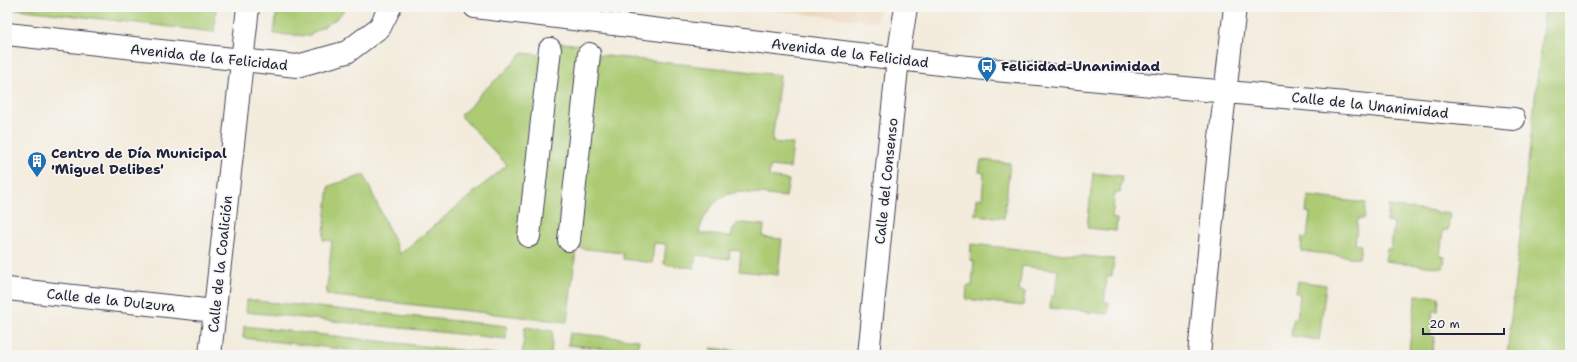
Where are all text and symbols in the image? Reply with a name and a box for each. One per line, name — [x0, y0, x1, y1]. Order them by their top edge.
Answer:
street label: Avenida de la Felicidad — [770, 34, 930, 72]
street label: Avenida de la Felicidad — [129, 40, 289, 74]
bus stop icon: Felicidad-Unanimidad — [976, 55, 998, 83]
place label: Felicidad-Unanimidad — [1001, 57, 1161, 75]
street label: Calle de la Unanimidad — [1291, 88, 1450, 122]
street label: Calle del Consenso — [870, 117, 902, 245]
place label: Centro de Día Municipal 'Miguel Delibes' — [51, 144, 227, 178]
building icon: Centro de Día Municipal 'Miguel Delibes' — [26, 150, 48, 178]
street label: Calle de la Coalición — [204, 194, 236, 333]
street label: Calle de la Dulzura — [46, 284, 176, 316]
scale bar — [1423, 310, 1504, 336]
text: 20 m — [1429, 316, 1460, 332]

